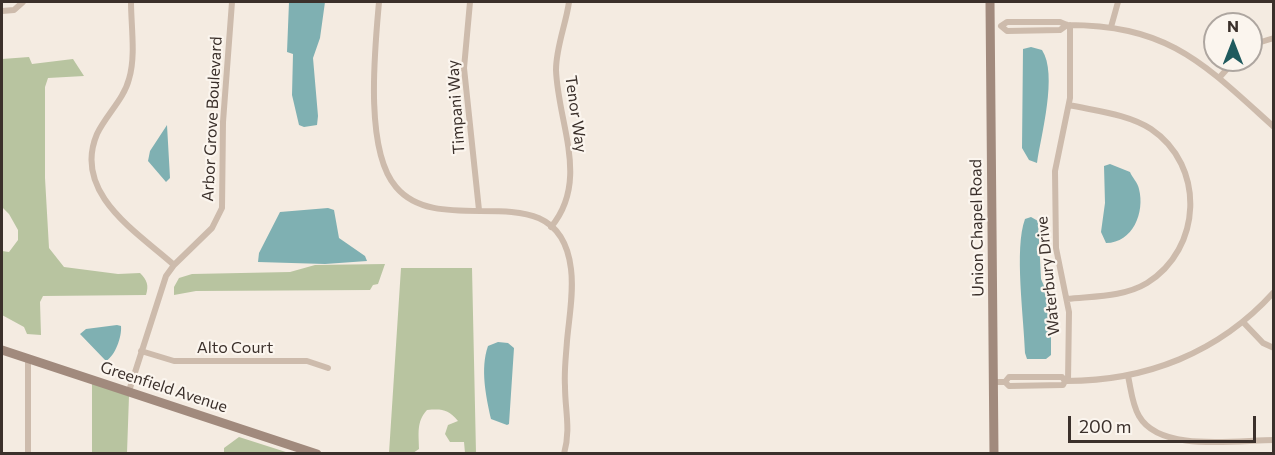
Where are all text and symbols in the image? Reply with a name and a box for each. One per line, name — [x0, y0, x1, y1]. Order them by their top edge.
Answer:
north arrow — [1203, 12, 1263, 72]
text: N — [1227, 16, 1239, 35]
street label: Arbor Grove Boulevard — [198, 36, 226, 202]
street label: Timpani Way — [443, 59, 469, 155]
street label: Tenor Way — [561, 74, 591, 154]
street label: Union Chapel Road — [966, 159, 988, 297]
street label: Waterbury Drive — [1032, 215, 1064, 337]
street label: Alto Court — [197, 338, 273, 358]
street label: Greenfield Avenue — [98, 357, 230, 417]
scale bar — [1071, 404, 1258, 442]
text: 200 m — [1079, 415, 1132, 437]

